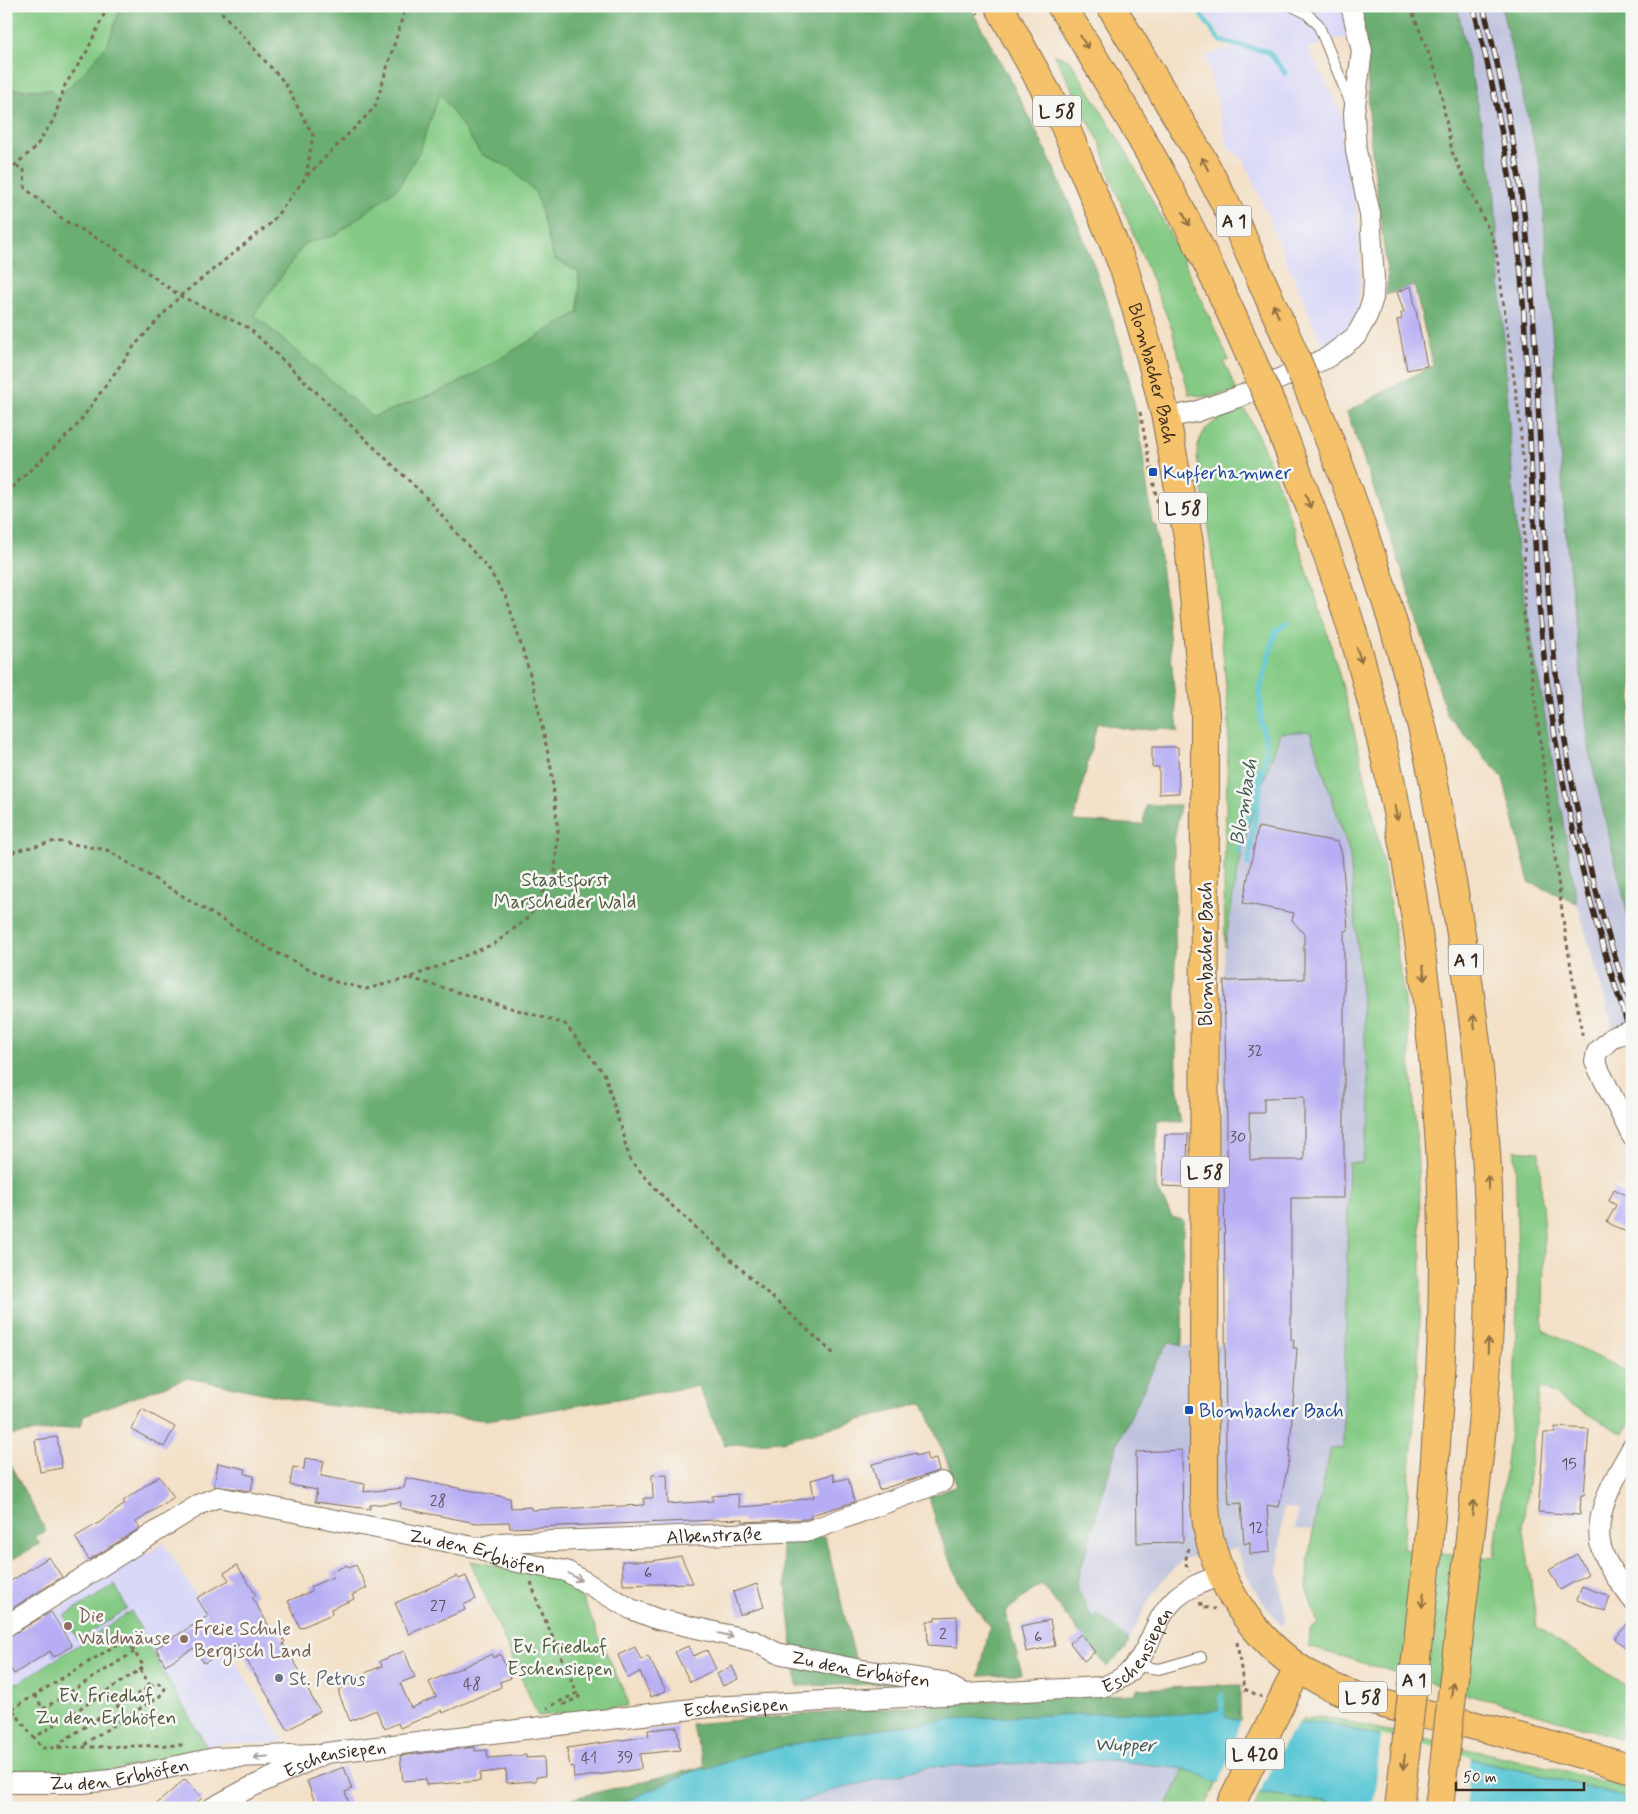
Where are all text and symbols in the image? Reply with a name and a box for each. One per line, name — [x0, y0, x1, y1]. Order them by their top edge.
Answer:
one-way arrow — [1079, 34, 1089, 48]
road number: L 58 — [1033, 95, 1081, 126]
one-way arrow — [1200, 157, 1210, 172]
road number: A 1 — [1216, 206, 1252, 237]
one-way arrow — [1181, 212, 1191, 227]
street label: Blombacher Bach — [1121, 300, 1181, 446]
one-way arrow — [1270, 304, 1280, 319]
place label: Kupferhammer — [1163, 461, 1292, 486]
marker: Kupferhammer — [1147, 466, 1159, 478]
road number: L 58 — [1159, 492, 1207, 524]
one-way arrow — [1304, 492, 1313, 508]
one-way arrow — [1355, 646, 1365, 662]
water label: Blombach — [1224, 757, 1265, 847]
one-way arrow — [1392, 804, 1402, 820]
park label: Staatsforst Marscheider Wald — [494, 868, 636, 915]
street label: Blombacher Bach — [1194, 882, 1219, 1026]
road number: A 1 — [1448, 944, 1484, 976]
one-way arrow — [1419, 965, 1429, 981]
one-way arrow — [1469, 1014, 1479, 1030]
house number: 32 — [1247, 1041, 1263, 1062]
house number: 30 — [1230, 1127, 1246, 1148]
road number: L 58 — [1181, 1156, 1229, 1188]
one-way arrow — [1483, 1176, 1493, 1192]
one-way arrow — [1484, 1338, 1493, 1354]
place label: Blombacher Bach — [1199, 1399, 1344, 1424]
marker: Blombacher Bach — [1183, 1404, 1195, 1416]
house number: 15 — [1561, 1454, 1577, 1475]
house number: 28 — [430, 1491, 446, 1512]
one-way arrow — [1468, 1500, 1478, 1516]
house number: 12 — [1248, 1518, 1264, 1539]
street label: Albenstraße — [666, 1522, 763, 1551]
street label: Zu den Erbhöfen — [407, 1524, 548, 1581]
house number: 6 — [644, 1563, 652, 1584]
one-way arrow — [568, 1572, 583, 1582]
one-way arrow — [1418, 1592, 1428, 1608]
house number: 27 — [430, 1596, 446, 1617]
street label: Eschensiepen — [1098, 1602, 1178, 1700]
place label: Die Waldmäuse — [78, 1604, 170, 1651]
place label: Freie Schule Bergisch Land — [194, 1617, 311, 1666]
marker: Die Waldmäuse — [62, 1620, 74, 1632]
house number: 2 — [939, 1624, 947, 1645]
house number: 6 — [1034, 1627, 1042, 1648]
one-way arrow — [717, 1631, 733, 1640]
marker: Freie Schule Bergisch Land — [178, 1633, 190, 1645]
park label: Ev. Friedhof Eschensiepen — [507, 1635, 613, 1682]
street label: Zu den Erbhöfen — [789, 1645, 932, 1694]
road number: A 1 — [1396, 1664, 1432, 1696]
place label: St. Petrus — [289, 1667, 366, 1692]
marker: St. Petrus — [273, 1672, 285, 1684]
house number: 48 — [463, 1674, 481, 1695]
road number: L 58 — [1339, 1681, 1387, 1712]
one-way arrow — [1447, 1682, 1457, 1698]
park label: Ev. Friedhof Zu den Erbhöfen — [36, 1684, 176, 1731]
street label: Eschensiepen — [682, 1692, 789, 1724]
water label: Wupper — [1094, 1731, 1158, 1760]
street label: Eschensiepen — [280, 1735, 387, 1785]
road number: L 420 — [1226, 1738, 1284, 1770]
house number: 39 — [617, 1747, 633, 1768]
house number: 41 — [581, 1748, 597, 1769]
one-way arrow — [253, 1752, 269, 1761]
street label: Zu den Erbhöfen — [49, 1753, 192, 1797]
one-way arrow — [1399, 1753, 1409, 1769]
scale bar — [1456, 1759, 1583, 1791]
text: 50 m — [1463, 1768, 1497, 1788]

